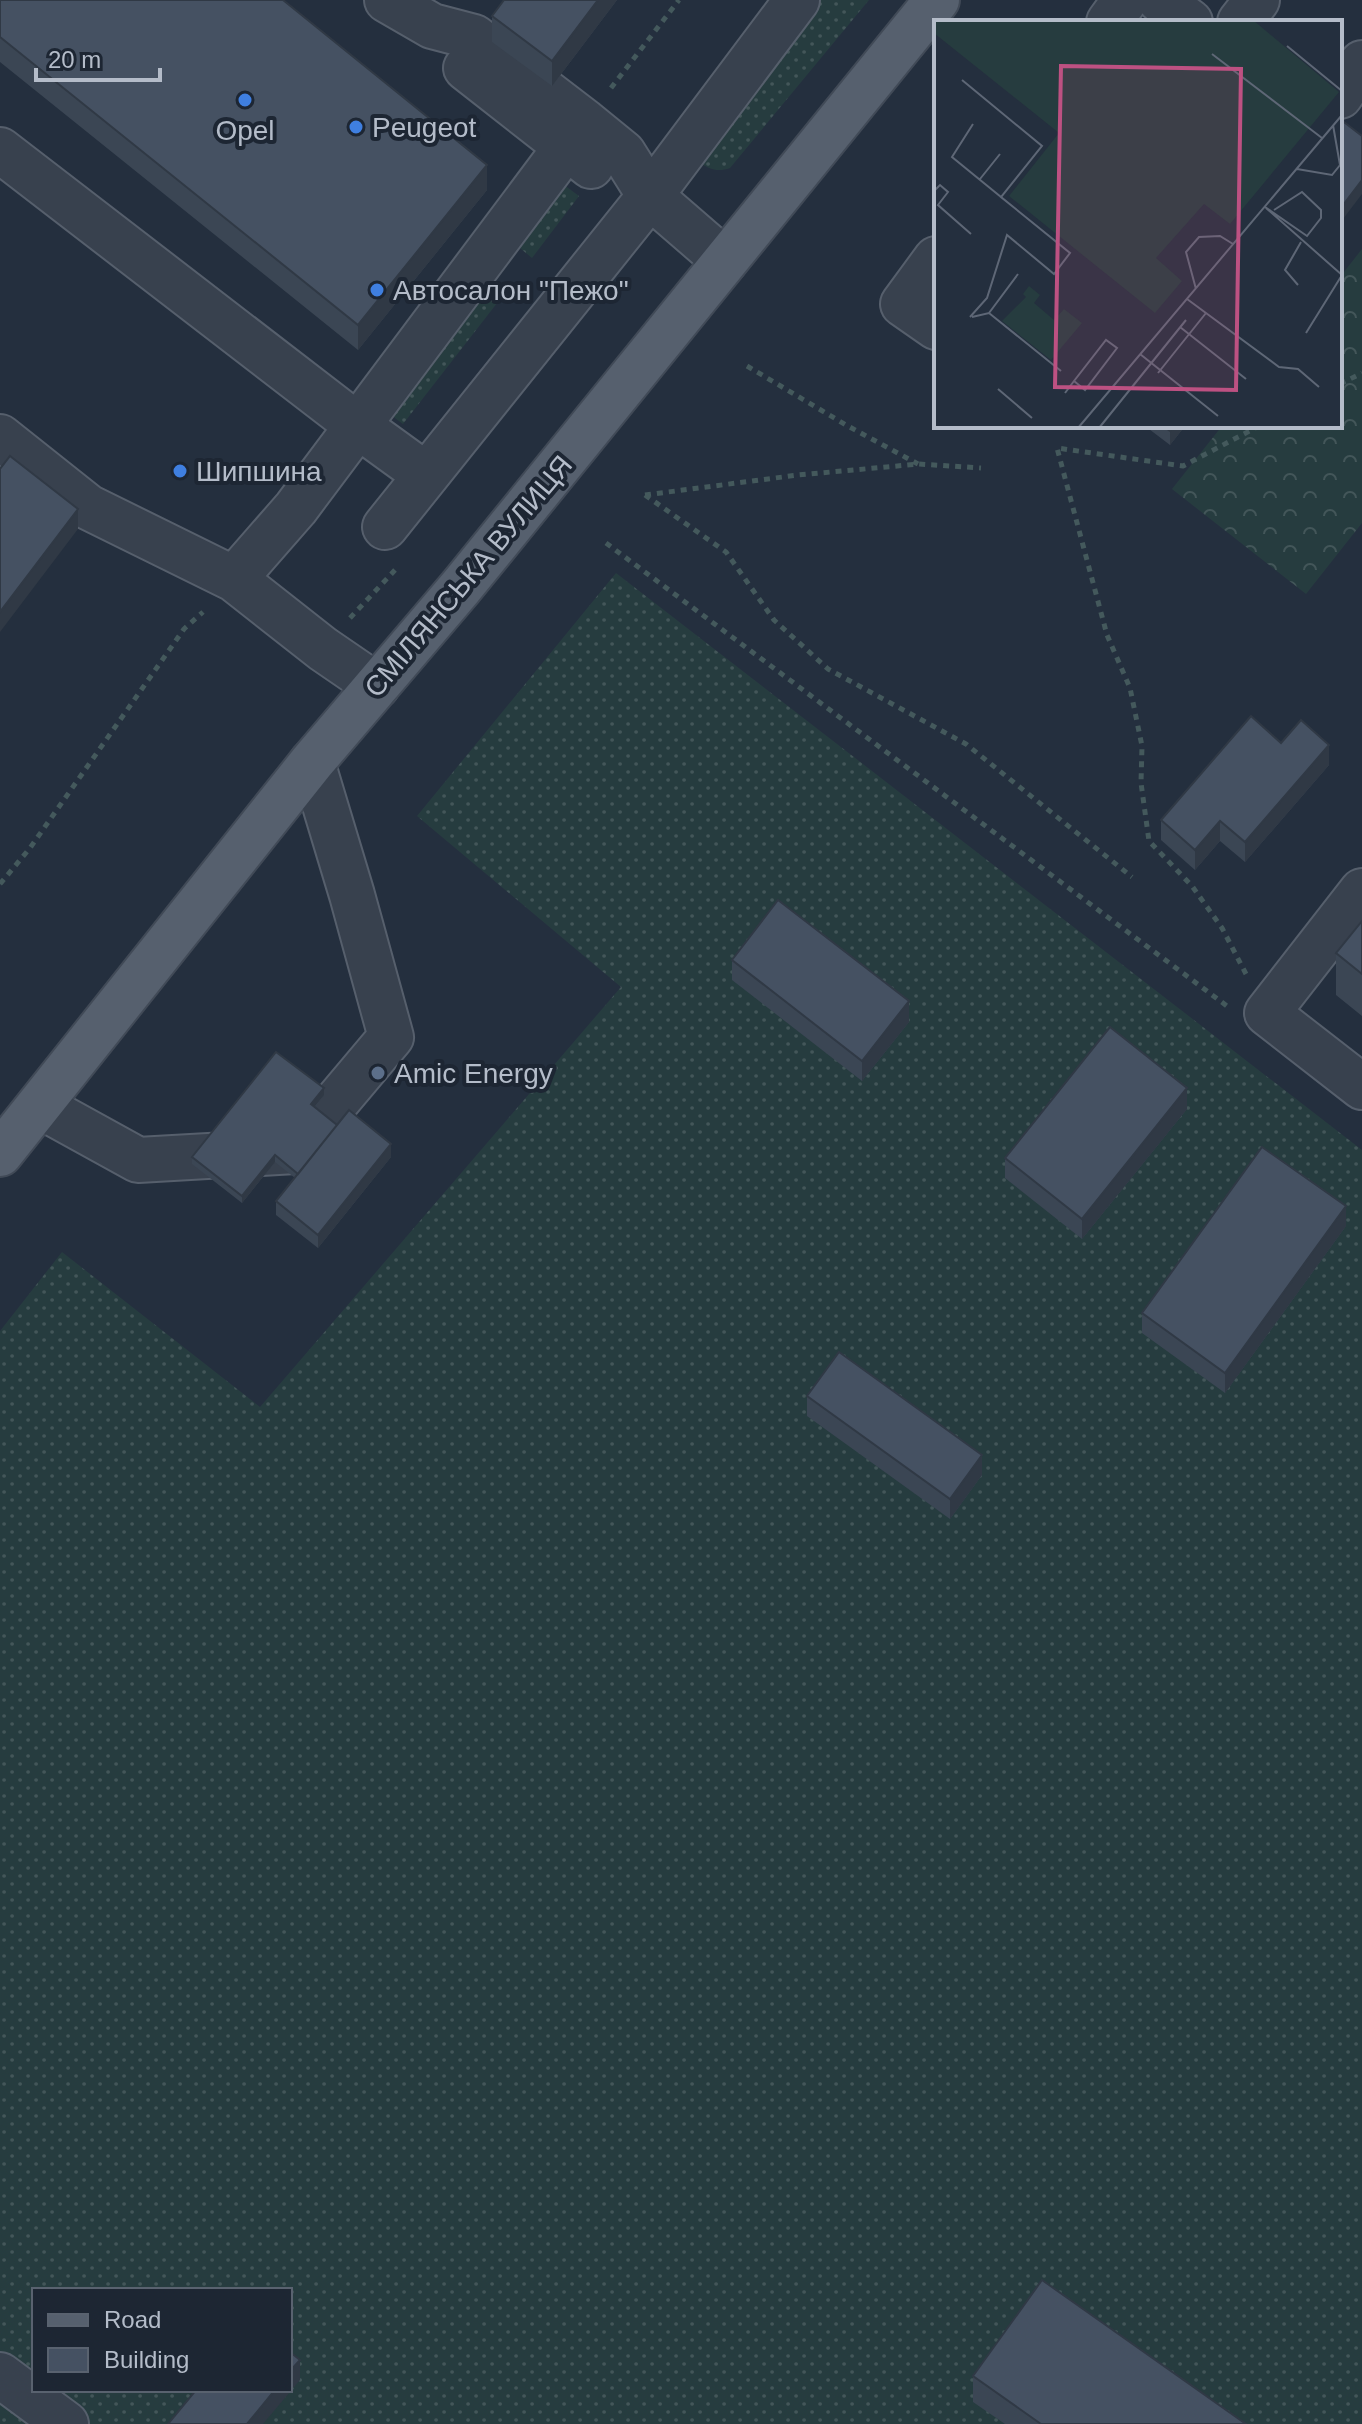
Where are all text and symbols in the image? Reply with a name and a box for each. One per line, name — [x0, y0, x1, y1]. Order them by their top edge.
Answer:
inset map — [934, 20, 1342, 428]
scale bar — [36, 32, 160, 82]
text: 20 m — [48, 46, 101, 73]
marker: Opel — [236, 91, 254, 109]
place label: Peugeot — [372, 112, 477, 143]
place label: Opel — [215, 115, 275, 146]
marker: Peugeot — [347, 118, 365, 136]
place label: Автосалон "Пежо" — [393, 275, 629, 306]
marker: Автосалон "Пежо" — [368, 281, 386, 299]
street label: СМІЛЯНСЬКА ВУЛИЦЯ — [358, 449, 578, 703]
place label: Шипшина — [196, 456, 322, 487]
marker: Шипшина — [171, 462, 189, 480]
place label: Amic Energy — [394, 1058, 553, 1089]
marker: Amic Energy — [369, 1064, 387, 1082]
legend — [32, 2288, 292, 2392]
text: Road — [104, 2306, 161, 2333]
text: Building — [104, 2346, 189, 2373]

